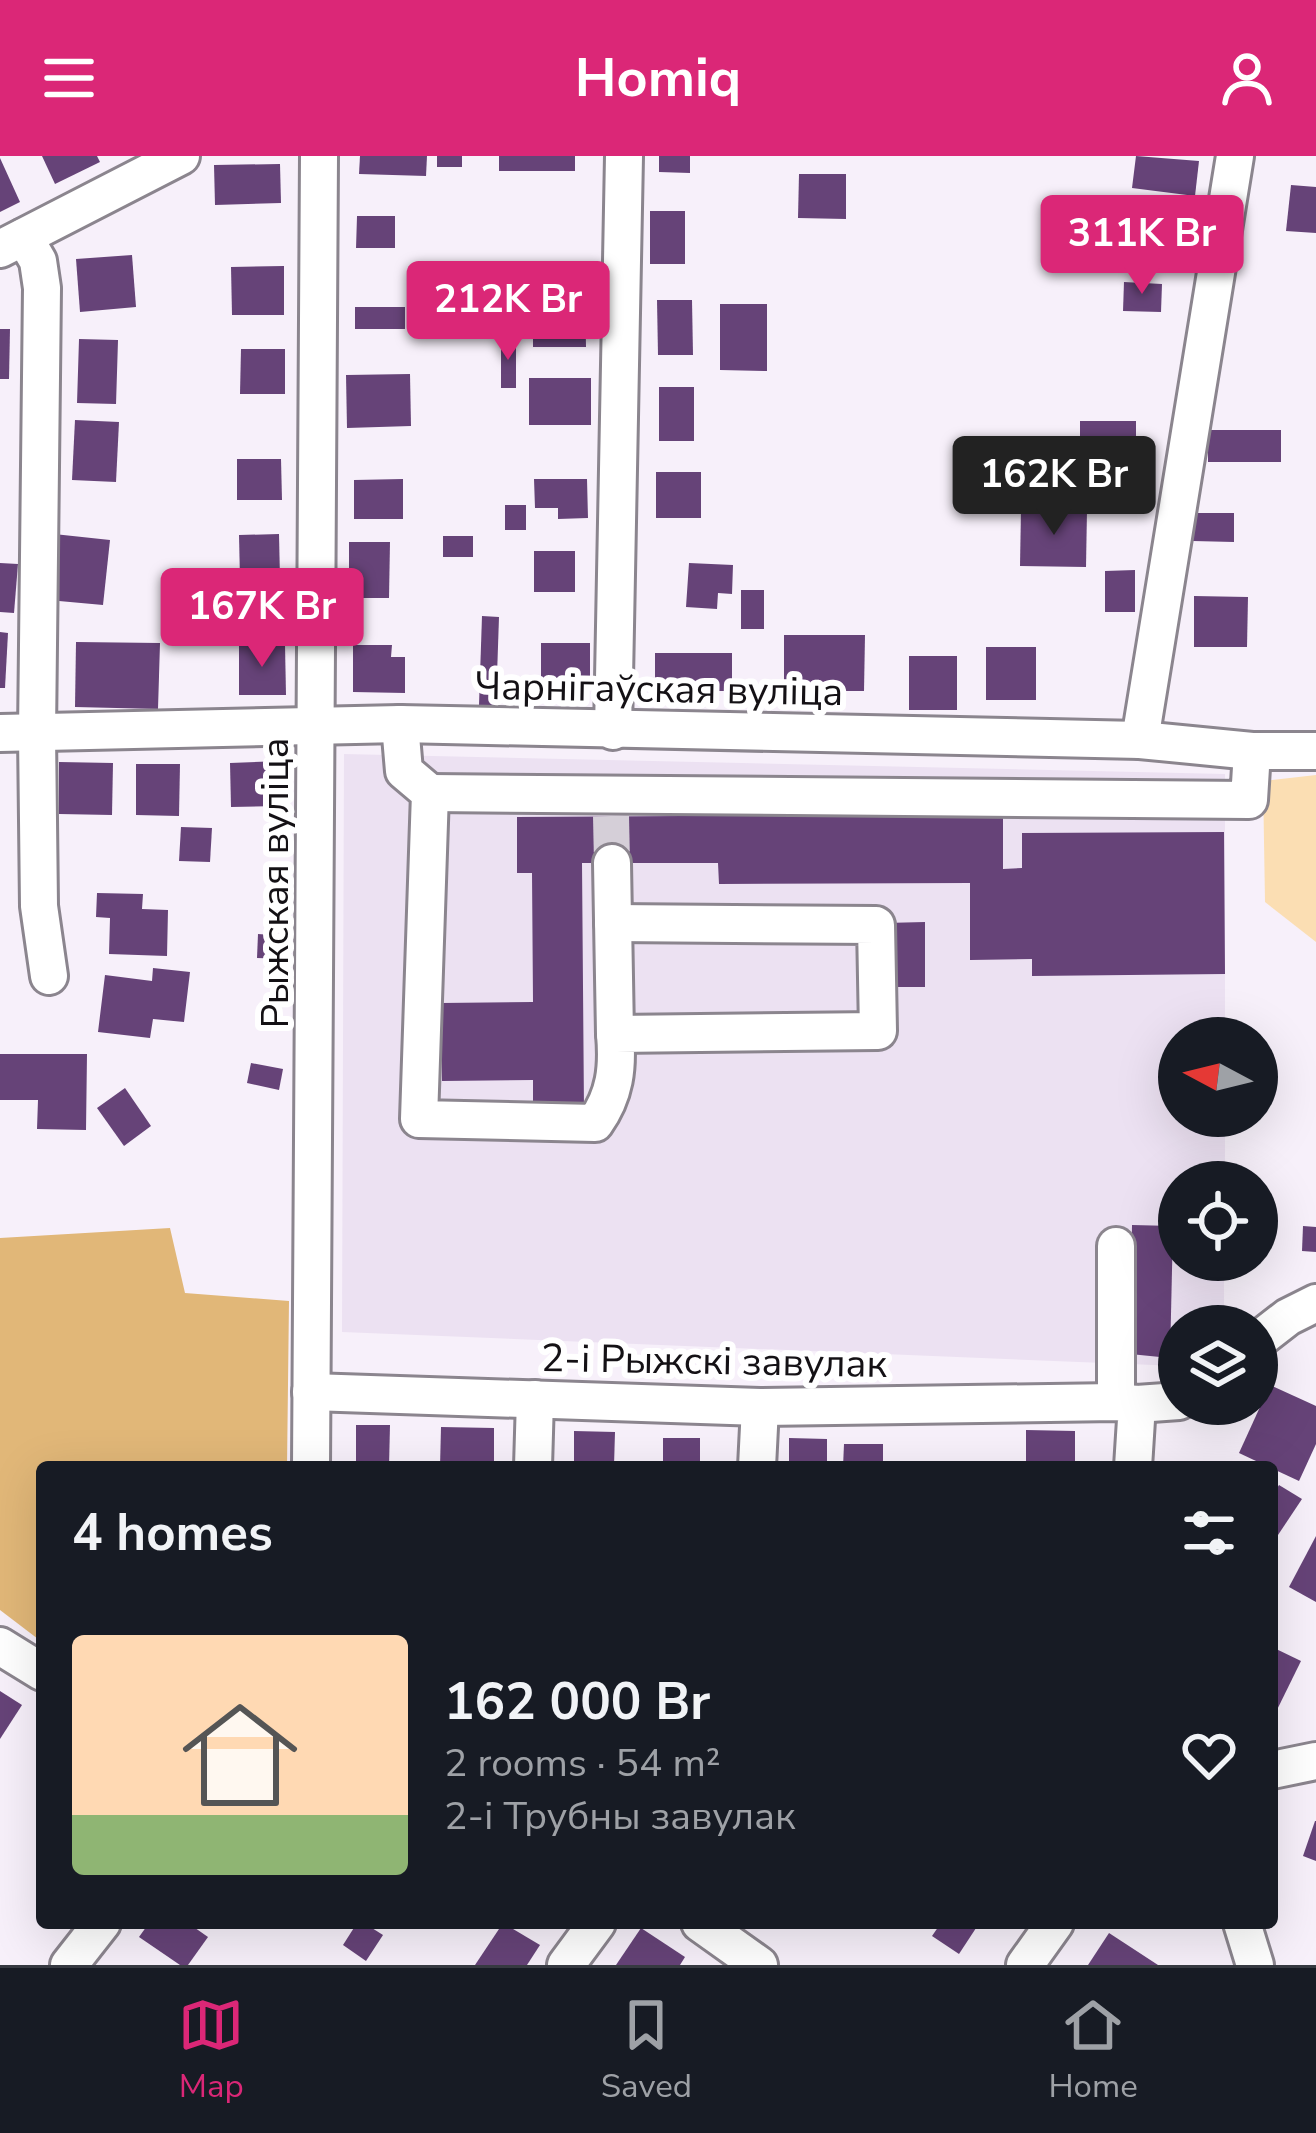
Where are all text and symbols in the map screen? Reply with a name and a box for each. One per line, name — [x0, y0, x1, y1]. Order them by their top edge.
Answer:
text: Homiq — [575, 41, 741, 115]
icon: menu — [36, 45, 102, 111]
icon: person — [1214, 45, 1280, 111]
pin: 311K Br — [1031, 195, 1253, 297]
text: 311K Br — [1068, 207, 1216, 260]
pin: 212K Br — [397, 261, 619, 363]
text: 212K Br — [434, 273, 582, 326]
pin: 162K Br — [943, 436, 1165, 538]
text: 162K Br — [980, 448, 1128, 501]
pin: 167K Br — [151, 568, 373, 670]
text: 167K Br — [188, 580, 336, 633]
street label: Чарнігаўская вуліца — [474, 660, 844, 719]
street label: Рыжская вуліца — [249, 737, 302, 1029]
north arrow — [1158, 1017, 1278, 1137]
map controls — [1158, 1017, 1278, 1425]
button: locate — [1158, 1161, 1278, 1281]
button: layers — [1158, 1305, 1278, 1425]
street label: 2-і Рыжскі завулак — [540, 1332, 888, 1391]
text: 4 homes — [72, 1498, 273, 1568]
icon: filters — [1176, 1500, 1242, 1566]
text: 162 000 Br — [444, 1667, 710, 1737]
icon: home — [168, 1683, 312, 1827]
icon: heart — [1176, 1722, 1242, 1788]
text: 2 rooms · 54 m² — [444, 1737, 721, 1790]
text: 2-і Трубны завулак — [444, 1790, 796, 1843]
tab: Map — [178, 1992, 244, 2109]
tab: Saved — [601, 1992, 692, 2109]
tab: Home — [1048, 1992, 1138, 2109]

